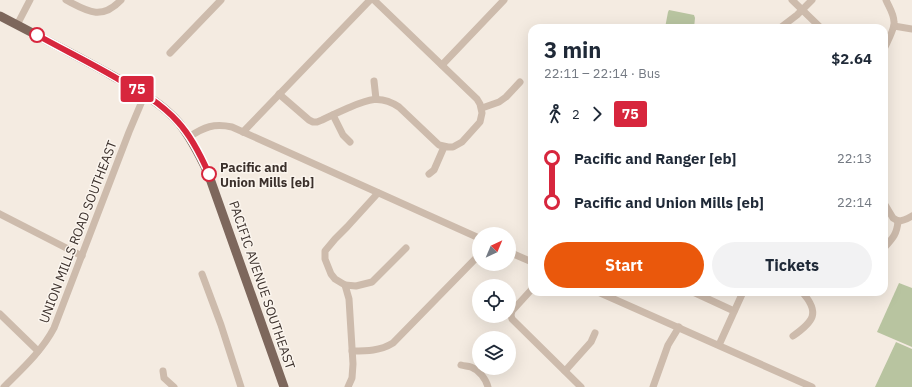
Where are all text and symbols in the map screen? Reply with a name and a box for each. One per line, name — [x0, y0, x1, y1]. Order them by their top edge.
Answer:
unlabelled marker — [29, 27, 45, 43]
text: 3 min — [544, 35, 601, 64]
text: $2.64 — [831, 49, 872, 68]
text: 22:11 – 22:14 · Bus — [544, 65, 660, 82]
line badge: 75 — [119, 76, 155, 102]
text: 75 — [129, 80, 145, 98]
icon: walk — [544, 103, 566, 125]
icon: forward — [586, 103, 608, 125]
text: 75 — [622, 105, 639, 123]
text: 2 — [572, 106, 580, 123]
street label: UNION MILLS ROAD SOUTHEAST — [35, 138, 121, 326]
text: Pacific and Ranger [eb] — [574, 149, 737, 168]
text: 22:13 — [837, 150, 872, 167]
place label: Pacific and Union Mills [eb] — [220, 159, 314, 191]
marker: Pacific and Union Mills [eb] — [201, 166, 217, 182]
text: Pacific and Union Mills [eb] — [574, 193, 764, 212]
text: 22:14 — [837, 194, 872, 211]
street label: PACIFIC AVENUE SOUTHEAST — [225, 198, 299, 372]
north arrow — [472, 227, 516, 271]
map controls — [472, 227, 516, 375]
button: Start — [544, 242, 704, 288]
button: Tickets — [712, 242, 872, 288]
button: locate — [472, 279, 516, 323]
button: layers — [472, 331, 516, 375]

